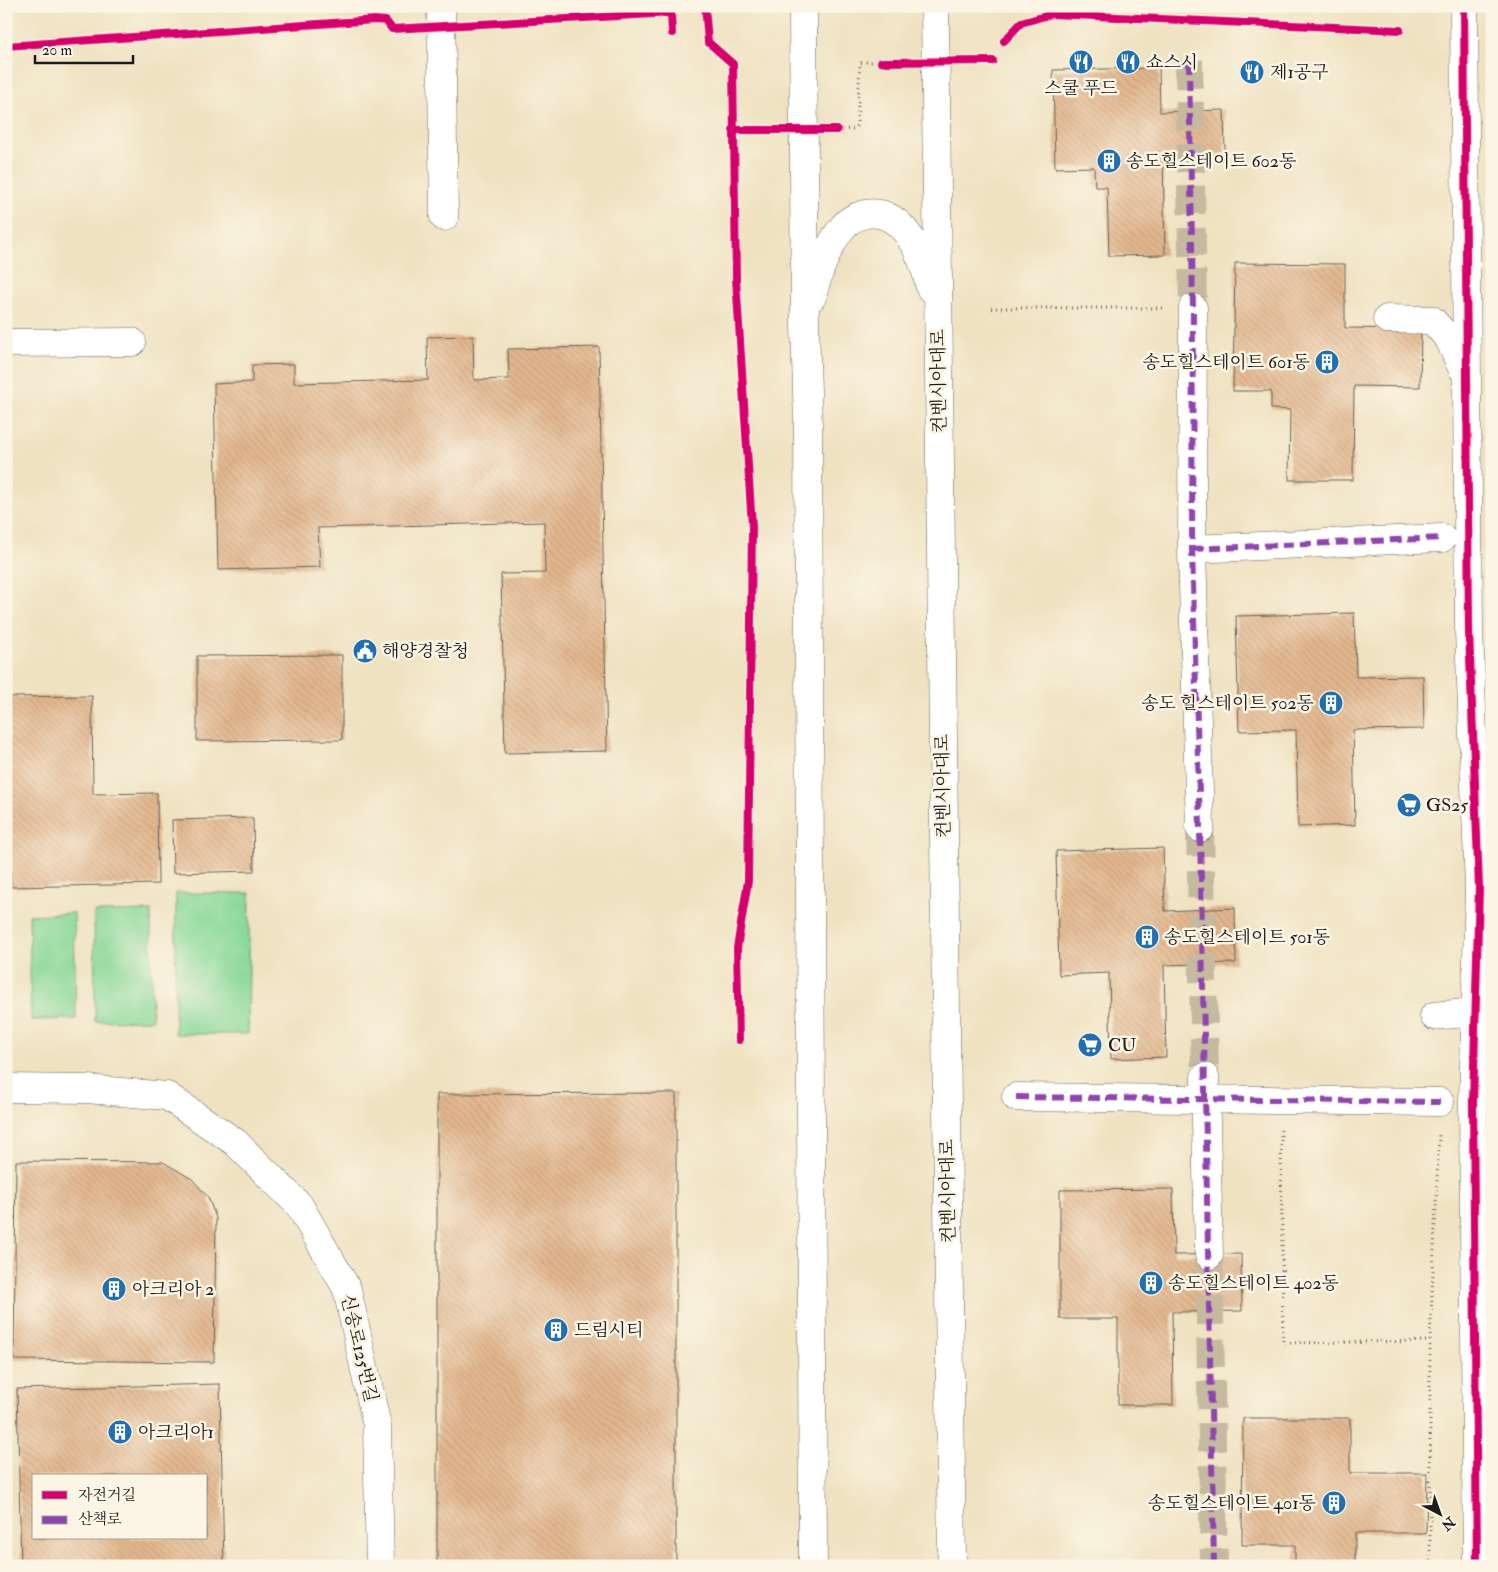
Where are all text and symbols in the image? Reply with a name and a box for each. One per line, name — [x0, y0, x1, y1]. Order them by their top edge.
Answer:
scale bar — [35, 32, 132, 64]
text: 20 m — [42, 41, 72, 60]
restaurant icon: 스쿨 푸드 — [1068, 49, 1094, 75]
restaurant icon: 쇼스시 — [1115, 49, 1141, 75]
place label: 쇼스시 — [1146, 51, 1198, 74]
restaurant icon: 제1공구 — [1239, 59, 1265, 85]
place label: 제1공구 — [1270, 61, 1329, 84]
place label: 스쿨 푸드 — [1044, 77, 1118, 100]
building icon: 송도힐스테이트 602동 — [1096, 148, 1122, 174]
place label: 송도힐스테이트 602동 — [1126, 150, 1296, 173]
street label: 컨벤시아대로 — [927, 329, 951, 433]
building icon: 송도힐스테이트 601동 — [1314, 349, 1340, 375]
place label: 송도힐스테이트 601동 — [1142, 351, 1310, 374]
public building icon: 해양경찰청 — [352, 638, 378, 664]
place label: 해양경찰청 — [382, 640, 469, 663]
building icon: 송도 힐스테이트 502동 — [1318, 690, 1344, 716]
place label: 송도 힐스테이트 502동 — [1141, 692, 1314, 715]
street label: 컨벤시아대로 — [931, 734, 955, 838]
supermarket icon: GS25 — [1396, 792, 1422, 818]
place label: GS25 — [1426, 794, 1468, 817]
building icon: 송도힐스테이트 501동 — [1134, 924, 1160, 950]
place label: 송도힐스테이트 501동 — [1164, 926, 1330, 949]
supermarket icon: CU — [1077, 1032, 1103, 1058]
place label: CU — [1108, 1034, 1136, 1057]
street label: 컨벤시아대로 — [936, 1139, 960, 1243]
building icon: 송도힐스테이트 402동 — [1138, 1270, 1164, 1296]
place label: 송도힐스테이트 402동 — [1168, 1272, 1339, 1295]
building icon: 아크리아 2 — [101, 1276, 127, 1302]
place label: 아크리아 2 — [132, 1278, 214, 1301]
street label: 신송로125번길 — [335, 1292, 383, 1404]
building icon: 드림시티 — [543, 1317, 569, 1343]
place label: 드림시티 — [574, 1319, 644, 1342]
building icon: 아크리아1 — [107, 1419, 133, 1445]
place label: 아크리아1 — [138, 1421, 214, 1444]
legend — [32, 1474, 208, 1540]
text: 자전거길 — [78, 1486, 136, 1505]
building icon: 송도힐스테이트 401동 — [1321, 1490, 1347, 1516]
north arrow — [1416, 1490, 1466, 1540]
place label: 송도힐스테이트 401동 — [1148, 1492, 1316, 1515]
text: 산책로 — [78, 1510, 122, 1529]
text: N — [1438, 1512, 1459, 1534]

